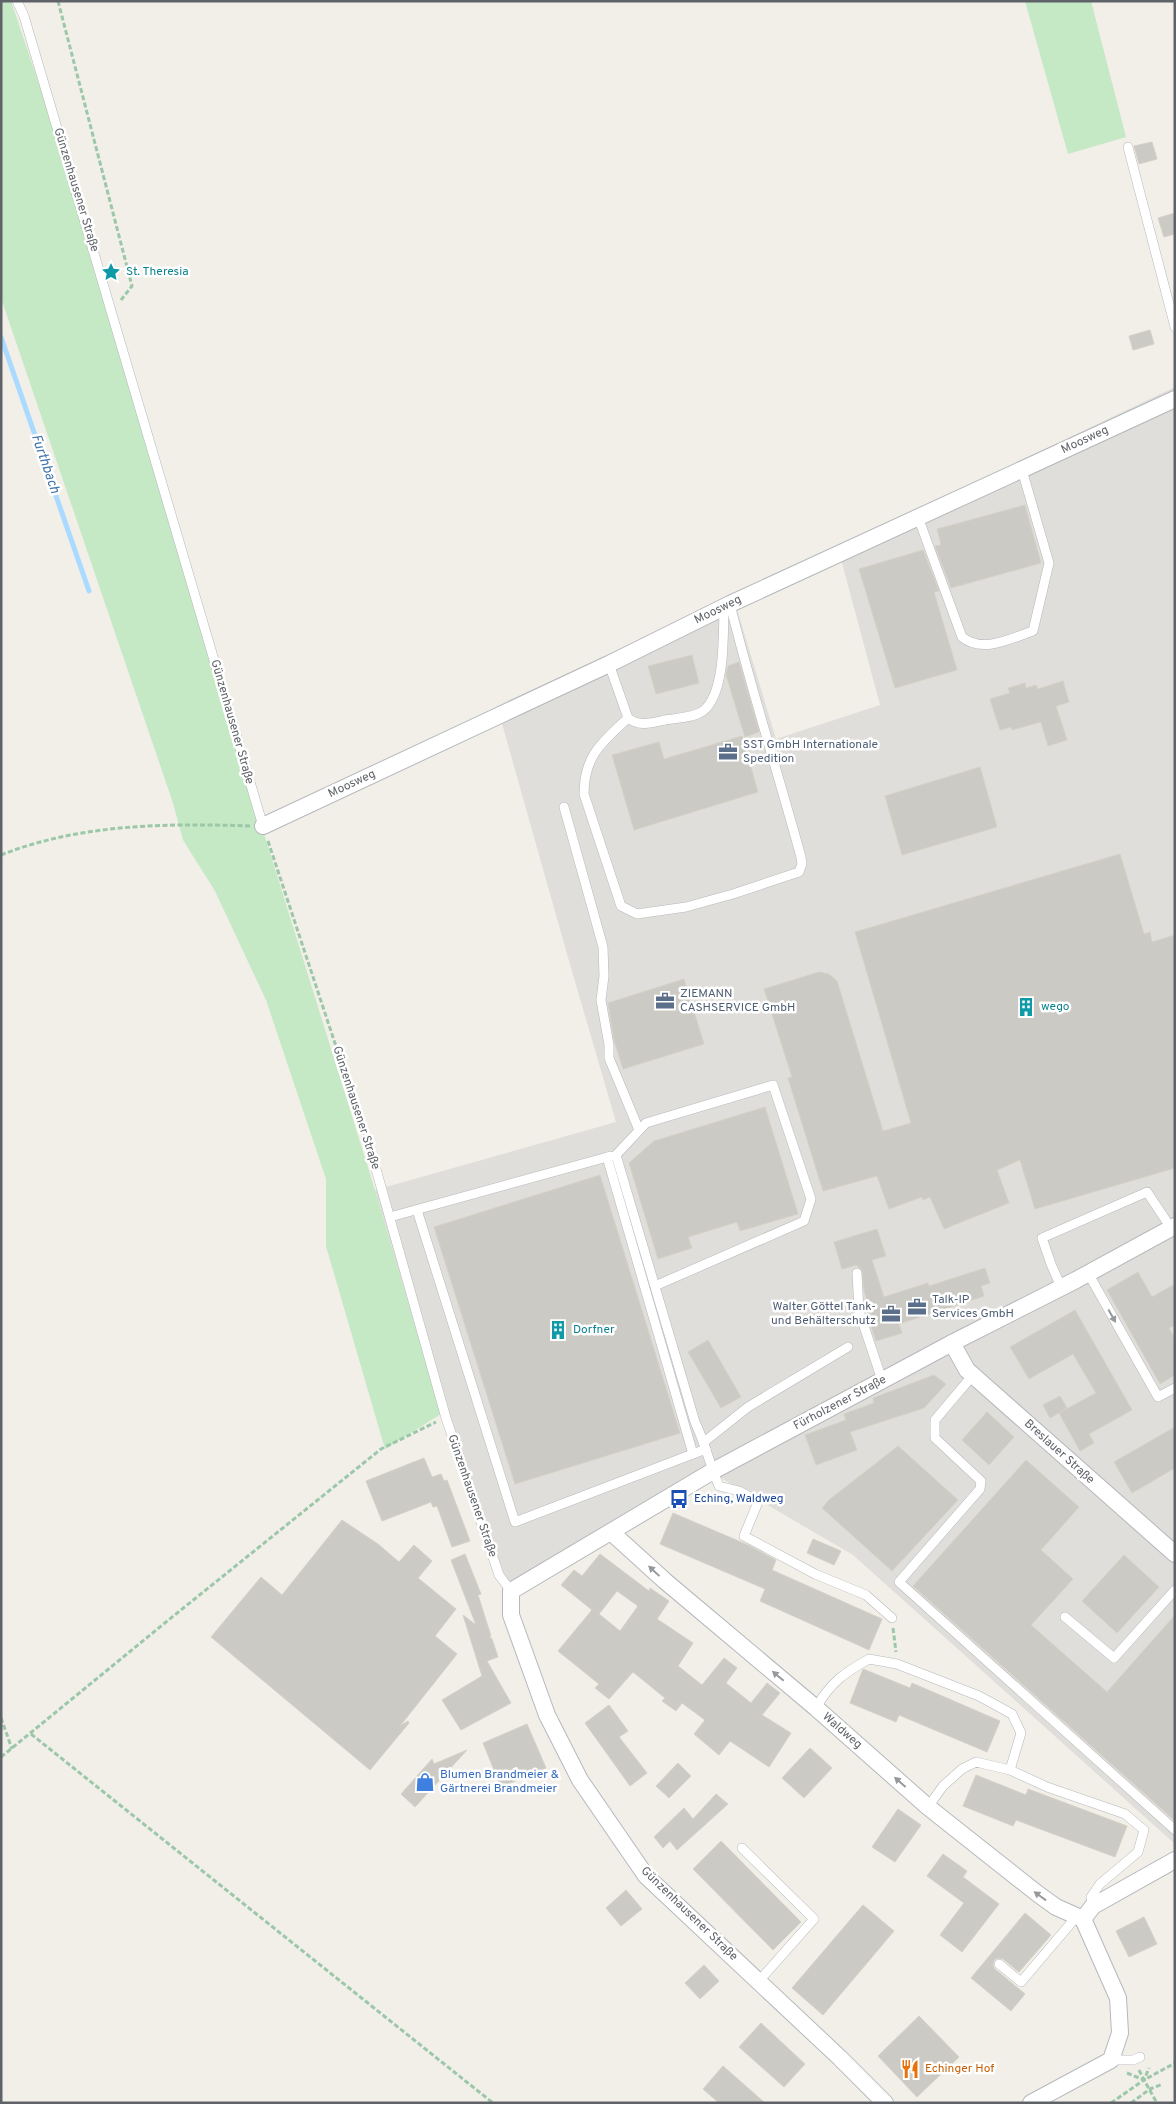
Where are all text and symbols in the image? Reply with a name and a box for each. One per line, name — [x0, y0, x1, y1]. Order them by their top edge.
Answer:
street label: Günzenhausener Straße — [49, 126, 103, 254]
place icon: St. Theresia — [100, 261, 122, 283]
place label: St. Theresia — [126, 264, 189, 280]
street label: Moosweg — [1059, 422, 1111, 458]
water label: Furthbach — [27, 432, 63, 496]
street label: Moosweg — [692, 592, 744, 628]
street label: Günzenhausener Straße — [207, 658, 257, 786]
place label: SST GmbH Internationale Spedition — [743, 737, 878, 767]
office icon: SST GmbH Internationale Spedition — [717, 741, 739, 763]
street label: Moosweg — [326, 766, 378, 802]
place label: ZIEMANN CASHSERVICE GmbH — [680, 986, 795, 1016]
office icon: ZIEMANN CASHSERVICE GmbH — [654, 990, 676, 1012]
building icon: wego — [1015, 996, 1037, 1018]
place label: wego — [1041, 999, 1070, 1015]
street label: Günzenhausener Straße — [328, 1044, 384, 1172]
place label: Talk-IP Services GmbH — [932, 1292, 1014, 1322]
office icon: Talk-IP Services GmbH — [906, 1296, 928, 1318]
place label: Walter Göttel Tank- und Behälterschutz — [771, 1299, 876, 1329]
office icon: Walter Göttel Tank- und Behälterschutz — [880, 1303, 902, 1325]
one-way arrow — [1108, 1309, 1117, 1322]
building icon: Dorfner — [547, 1319, 569, 1341]
place label: Dorfner — [573, 1322, 615, 1338]
street label: Fürholzener Straße — [791, 1372, 889, 1434]
street label: Breslauer Straße — [1020, 1416, 1098, 1488]
street label: Günzenhausener Straße — [443, 1432, 501, 1560]
bus stop icon: Eching, Waldweg — [668, 1488, 690, 1510]
place label: Eching, Waldweg — [694, 1491, 784, 1507]
one-way arrow — [648, 1565, 660, 1577]
one-way arrow — [772, 1670, 784, 1682]
street label: Waldweg — [819, 1709, 865, 1753]
place label: Blumen Brandmeier & Gärtnerei Brandmeier — [440, 1767, 559, 1797]
shop icon: Blumen Brandmeier & Gärtnerei Brandmeier — [414, 1771, 436, 1793]
one-way arrow — [894, 1777, 907, 1788]
street label: Günzenhausener Straße — [637, 1863, 741, 1965]
one-way arrow — [1033, 1891, 1047, 1901]
restaurant icon: Echinger Hof — [899, 2058, 921, 2080]
place label: Echinger Hof — [925, 2061, 994, 2077]

